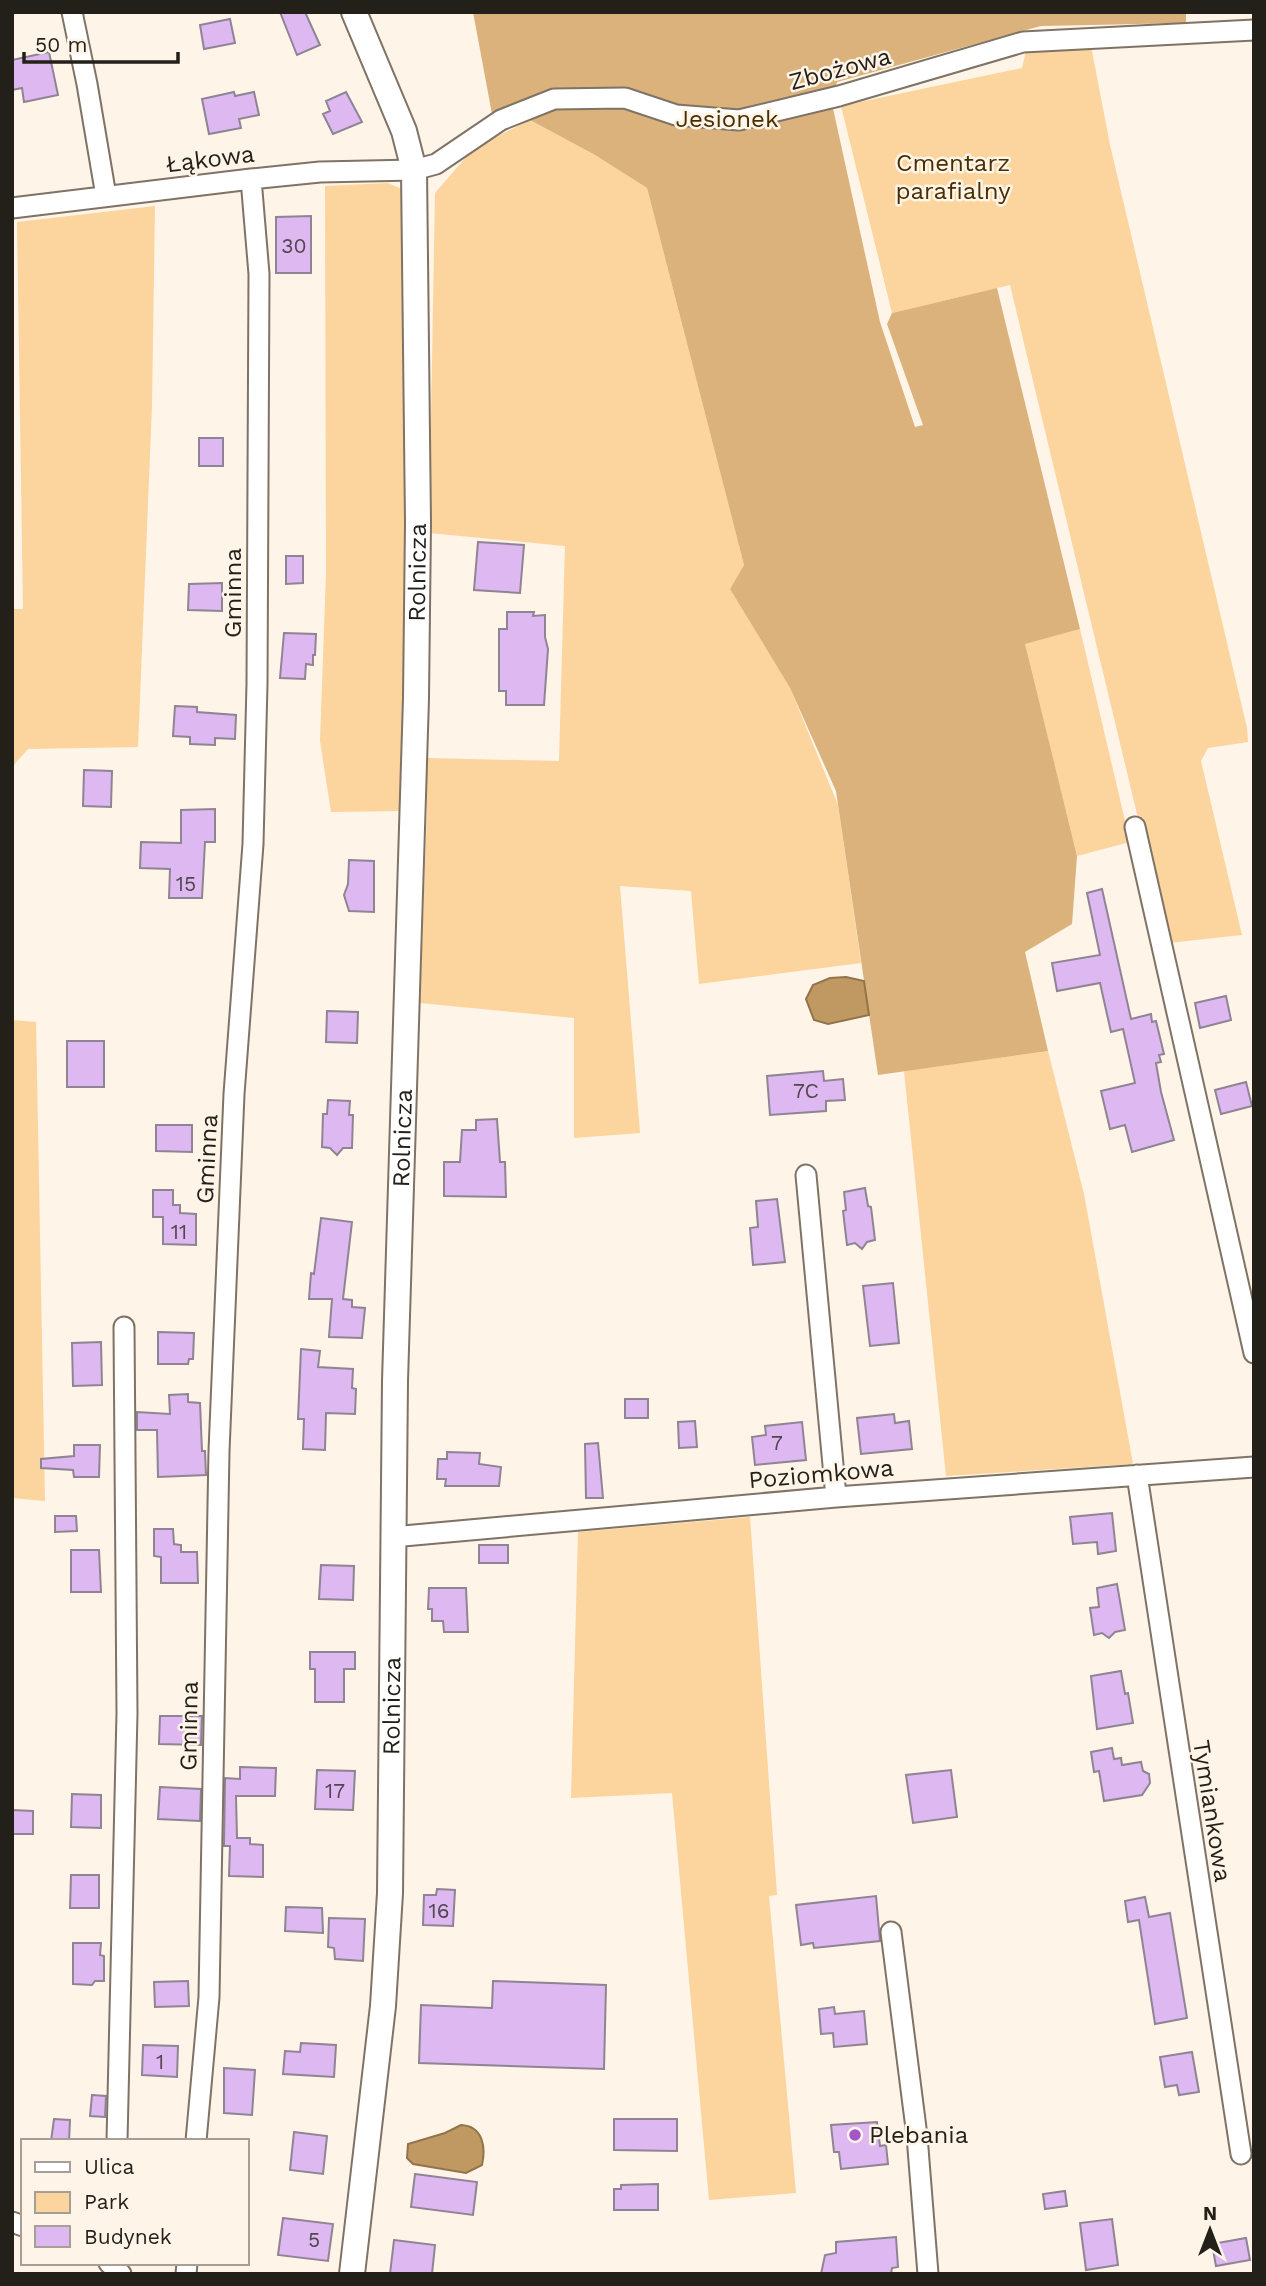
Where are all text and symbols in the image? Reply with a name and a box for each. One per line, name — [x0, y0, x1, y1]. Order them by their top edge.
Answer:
scale bar — [24, 21, 178, 65]
text: 50 m — [35, 32, 87, 57]
street label: Zbożowa — [786, 42, 894, 96]
park label: Jesionek — [676, 105, 779, 133]
street label: Łąkowa — [164, 140, 256, 178]
park label: Cmentarz parafialny — [895, 149, 1011, 205]
house number: 30 — [281, 233, 307, 258]
street label: Rolnicza — [403, 523, 432, 622]
street label: Gminna — [219, 548, 247, 638]
house number: 15 — [176, 871, 196, 896]
house number: 7C — [793, 1078, 819, 1103]
street label: Rolnicza — [387, 1089, 418, 1188]
street label: Gminna — [191, 1113, 223, 1205]
house number: 11 — [171, 1219, 187, 1244]
house number: 7 — [771, 1430, 783, 1455]
street label: Poziomkowa — [747, 1454, 895, 1494]
street label: Rolnicza — [377, 1657, 406, 1755]
street label: Gminna — [174, 1681, 204, 1771]
street label: Tymiankowa — [1187, 1738, 1237, 1884]
house number: 17 — [325, 1778, 345, 1803]
house number: 16 — [429, 1898, 449, 1923]
house number: 1 — [156, 2049, 164, 2074]
place label: Plebania — [869, 2121, 968, 2149]
marker: Plebania — [847, 2127, 863, 2143]
legend — [21, 2139, 248, 2265]
text: Ulica — [84, 2154, 135, 2179]
text: Park — [84, 2189, 129, 2214]
north arrow — [1175, 2195, 1245, 2265]
text: N — [1203, 2202, 1217, 2225]
text: Budynek — [84, 2224, 172, 2249]
house number: 5 — [308, 2227, 320, 2252]

